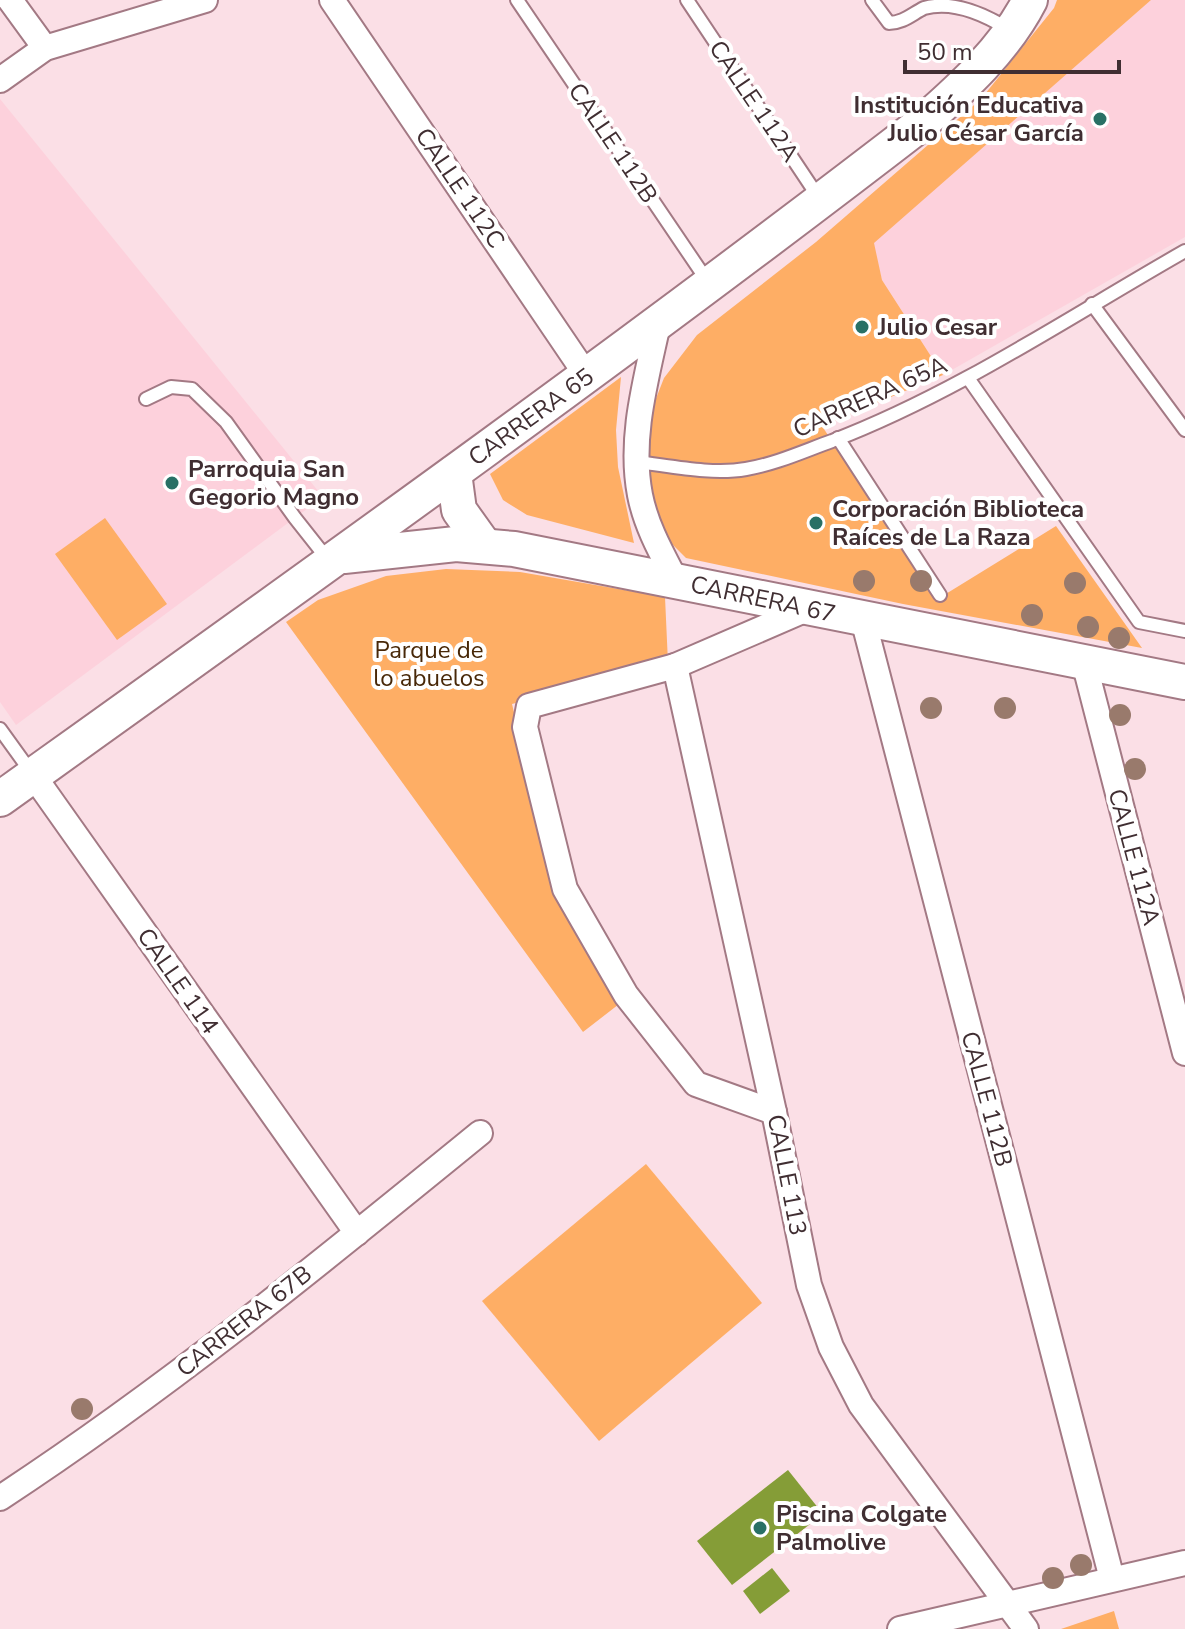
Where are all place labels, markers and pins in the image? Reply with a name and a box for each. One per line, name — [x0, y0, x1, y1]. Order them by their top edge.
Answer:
place label: Institución Educativa Julio César García — [854, 89, 1084, 149]
marker: Institución Educativa Julio César García — [1091, 110, 1109, 128]
place label: Julio Cesar — [877, 311, 998, 343]
marker: Julio Cesar — [853, 318, 871, 336]
place label: Parroquia San Gegorio Magno — [188, 453, 359, 513]
marker: Parroquia San Gegorio Magno — [163, 474, 181, 492]
place label: Corporación Biblioteca Raíces de La Raza — [832, 493, 1084, 553]
marker: Corporación Biblioteca Raíces de La Raza — [807, 514, 825, 532]
place label: Piscina Colgate Palmolive — [776, 1498, 947, 1558]
marker: Piscina Colgate Palmolive — [751, 1519, 769, 1537]

